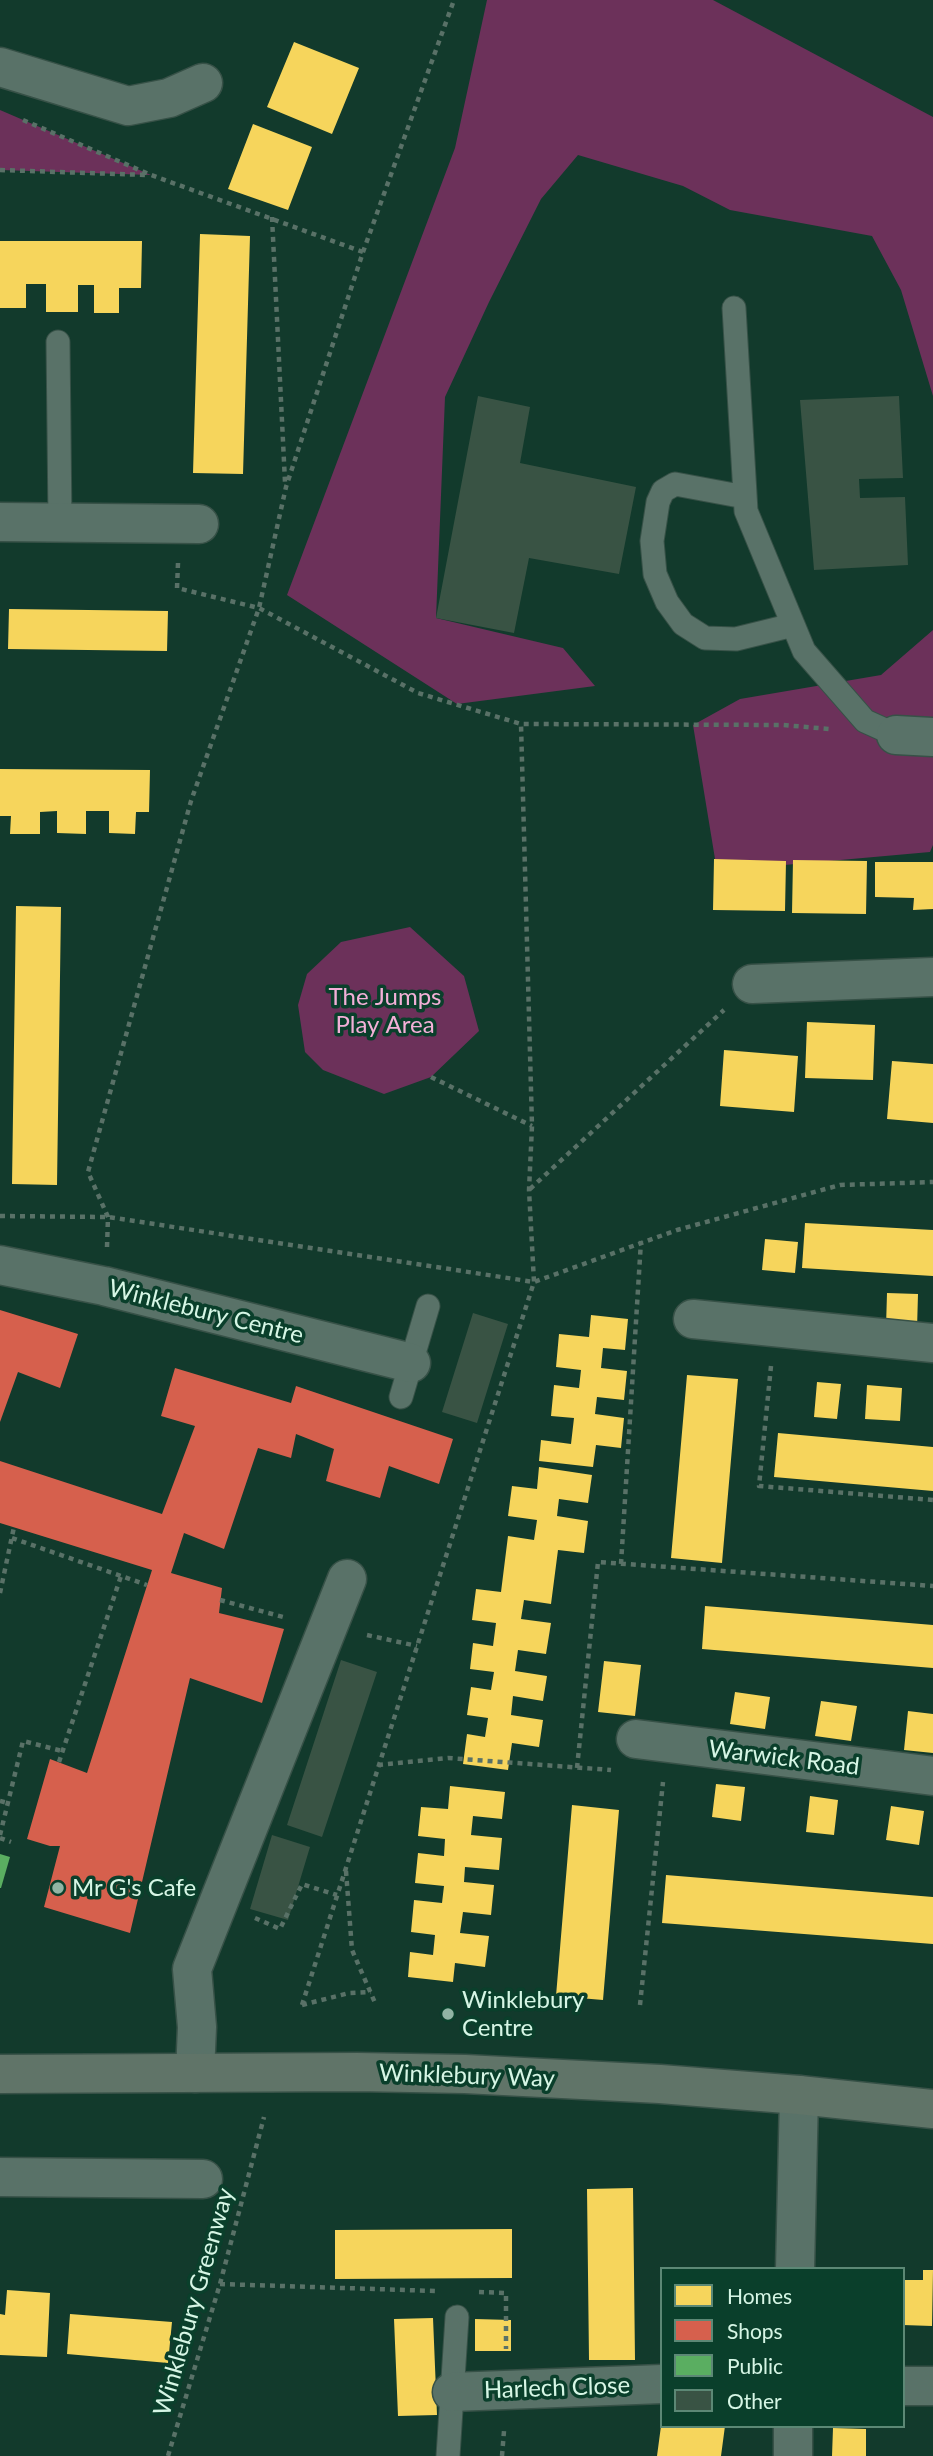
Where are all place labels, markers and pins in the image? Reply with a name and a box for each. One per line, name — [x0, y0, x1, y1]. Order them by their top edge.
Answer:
place label: Mr G's Cafe — [72, 1874, 196, 1902]
marker: Mr G's Cafe — [50, 1880, 66, 1896]
place label: Winklebury Centre — [462, 1986, 584, 2042]
marker: Winklebury Centre — [440, 2006, 456, 2022]

